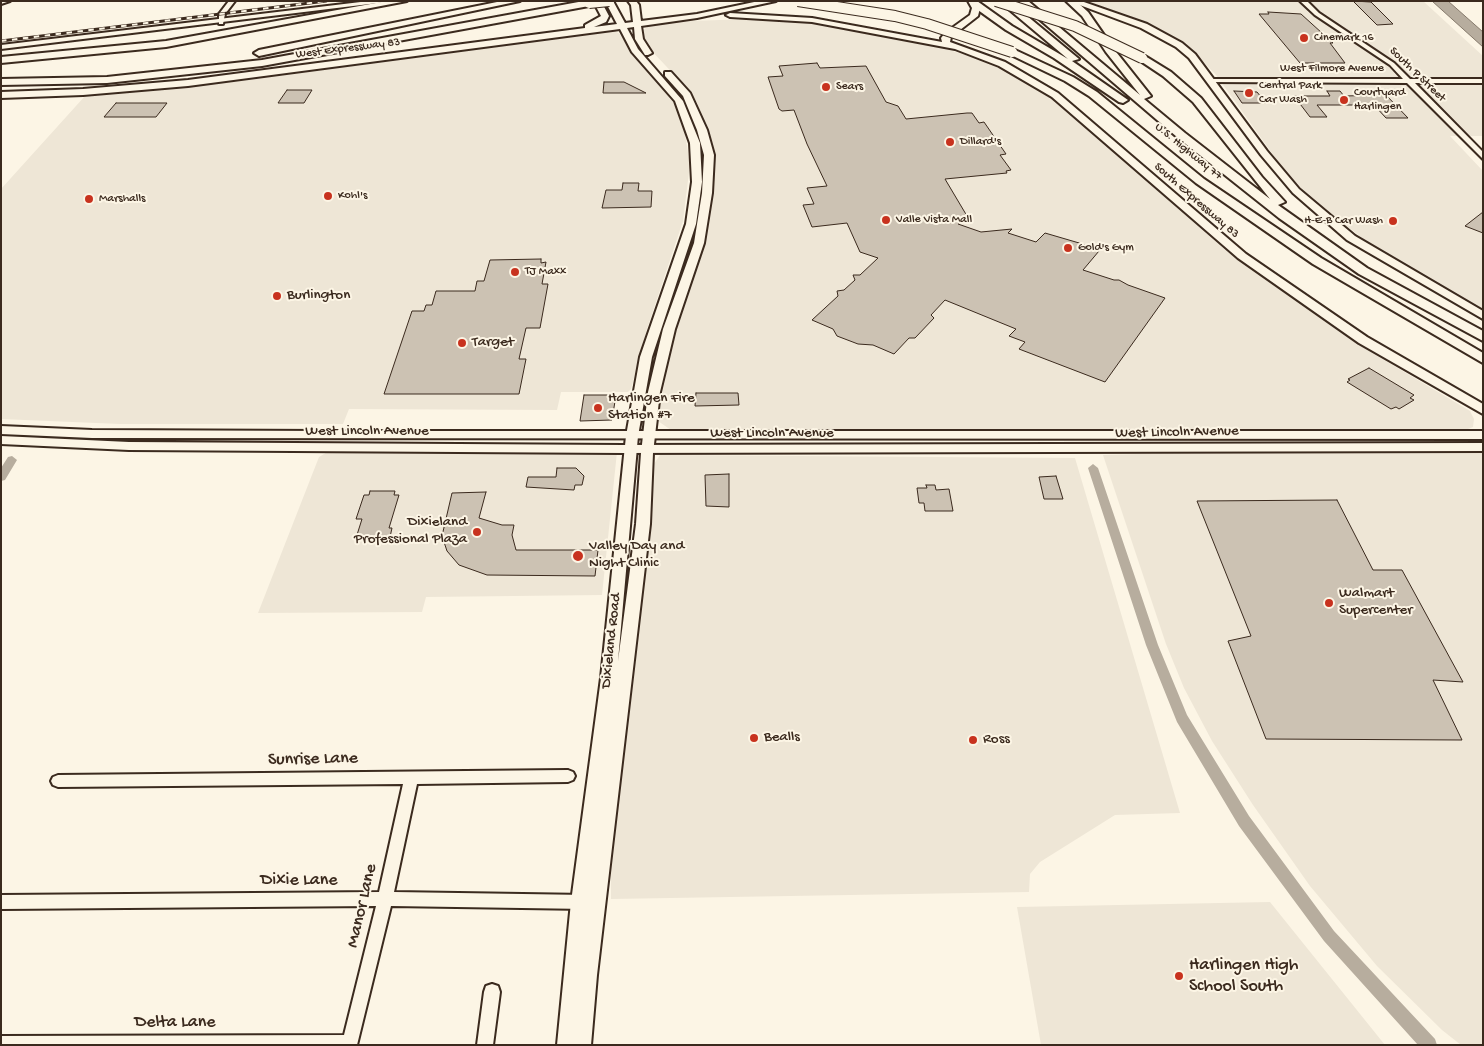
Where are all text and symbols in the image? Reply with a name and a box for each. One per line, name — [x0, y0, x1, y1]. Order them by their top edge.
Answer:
place label: Cinemark 16 — [1314, 31, 1374, 45]
marker: Cinemark 16 — [1298, 32, 1310, 44]
street label: West Expressway 83 — [295, 35, 401, 63]
street label: South P Street — [1386, 44, 1448, 106]
street label: West Filmore Avenue — [1280, 62, 1384, 76]
place label: Central Park Car Wash — [1259, 79, 1322, 107]
place label: Sears — [836, 80, 863, 94]
marker: Sears — [820, 81, 832, 93]
place label: Courtyard Harlingen — [1354, 86, 1405, 114]
marker: Central Park Car Wash — [1243, 87, 1255, 99]
marker: Courtyard Harlingen — [1338, 94, 1350, 106]
street label: U.S. Highway 77 — [1151, 120, 1225, 184]
place label: Dillard's — [960, 135, 1001, 149]
marker: Dillard's — [944, 136, 956, 148]
street label: South Expressway 83 — [1150, 160, 1242, 242]
place label: Kohl's — [338, 189, 367, 203]
marker: Kohl's — [322, 190, 334, 202]
place label: Marshalls — [99, 192, 145, 206]
marker: Marshalls — [83, 193, 95, 205]
place label: Valle Vista Mall — [896, 213, 972, 227]
marker: Valle Vista Mall — [880, 214, 892, 226]
place label: H-E-B Car Wash — [1304, 214, 1383, 228]
marker: H-E-B Car Wash — [1387, 215, 1399, 227]
place label: Gold's Gym — [1078, 241, 1134, 255]
marker: Gold's Gym — [1062, 242, 1074, 254]
place label: TJ Maxx — [525, 265, 566, 279]
marker: TJ Maxx — [509, 266, 521, 278]
place label: Burlington — [287, 287, 350, 305]
marker: Burlington — [271, 290, 283, 302]
place label: Target — [472, 334, 514, 352]
marker: Target — [456, 337, 468, 349]
place label: Harlingen Fire Station #7 — [608, 390, 695, 425]
marker: Harlingen Fire Station #7 — [592, 402, 604, 414]
street label: West Lincoln Avenue — [305, 423, 429, 441]
street label: West Lincoln Avenue — [1115, 423, 1239, 443]
street label: West Lincoln Avenue — [710, 425, 834, 443]
place label: Dixieland Professional Plaza — [354, 514, 467, 549]
marker: Dixieland Professional Plaza — [471, 526, 483, 538]
place label: Valley Day and Night Clinic — [589, 538, 684, 573]
marker: Valley Day and Night Clinic — [571, 549, 585, 563]
place label: Walmart Supercenter — [1339, 585, 1413, 620]
street label: Dixieland Road — [598, 592, 626, 690]
marker: Walmart Supercenter — [1323, 597, 1335, 609]
place label: Bealls — [764, 729, 800, 747]
place label: Ross — [983, 731, 1010, 749]
marker: Bealls — [748, 732, 760, 744]
marker: Ross — [967, 734, 979, 746]
street label: Sunrise Lane — [268, 748, 358, 772]
street label: Manor Lane — [343, 862, 383, 950]
street label: Dixie Lane — [261, 870, 337, 892]
place label: Harlingen High School South — [1189, 955, 1298, 998]
marker: Harlingen High School South — [1173, 970, 1185, 982]
street label: Delta Lane — [134, 1012, 216, 1034]

